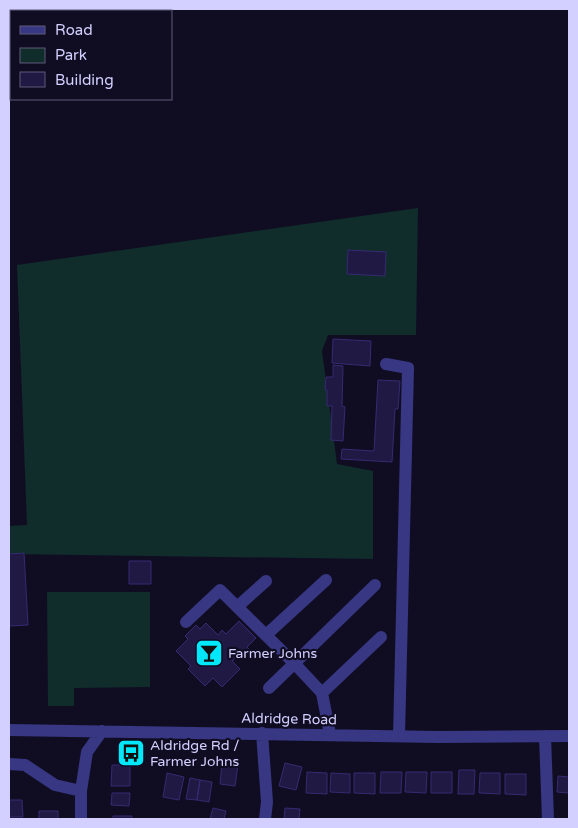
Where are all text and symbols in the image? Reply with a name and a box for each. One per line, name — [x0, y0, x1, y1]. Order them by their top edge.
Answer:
legend — [10, 10, 172, 100]
text: Road — [55, 21, 93, 39]
text: Park — [55, 46, 87, 64]
text: Building — [55, 71, 114, 89]
bar icon: Farmer Johns — [194, 638, 224, 668]
place label: Farmer Johns — [228, 645, 318, 662]
street label: Aldridge Road — [241, 710, 337, 728]
place label: Aldridge Rd / Farmer Johns — [150, 737, 240, 770]
bus stop icon: Aldridge Rd / Farmer Johns — [116, 738, 146, 768]

